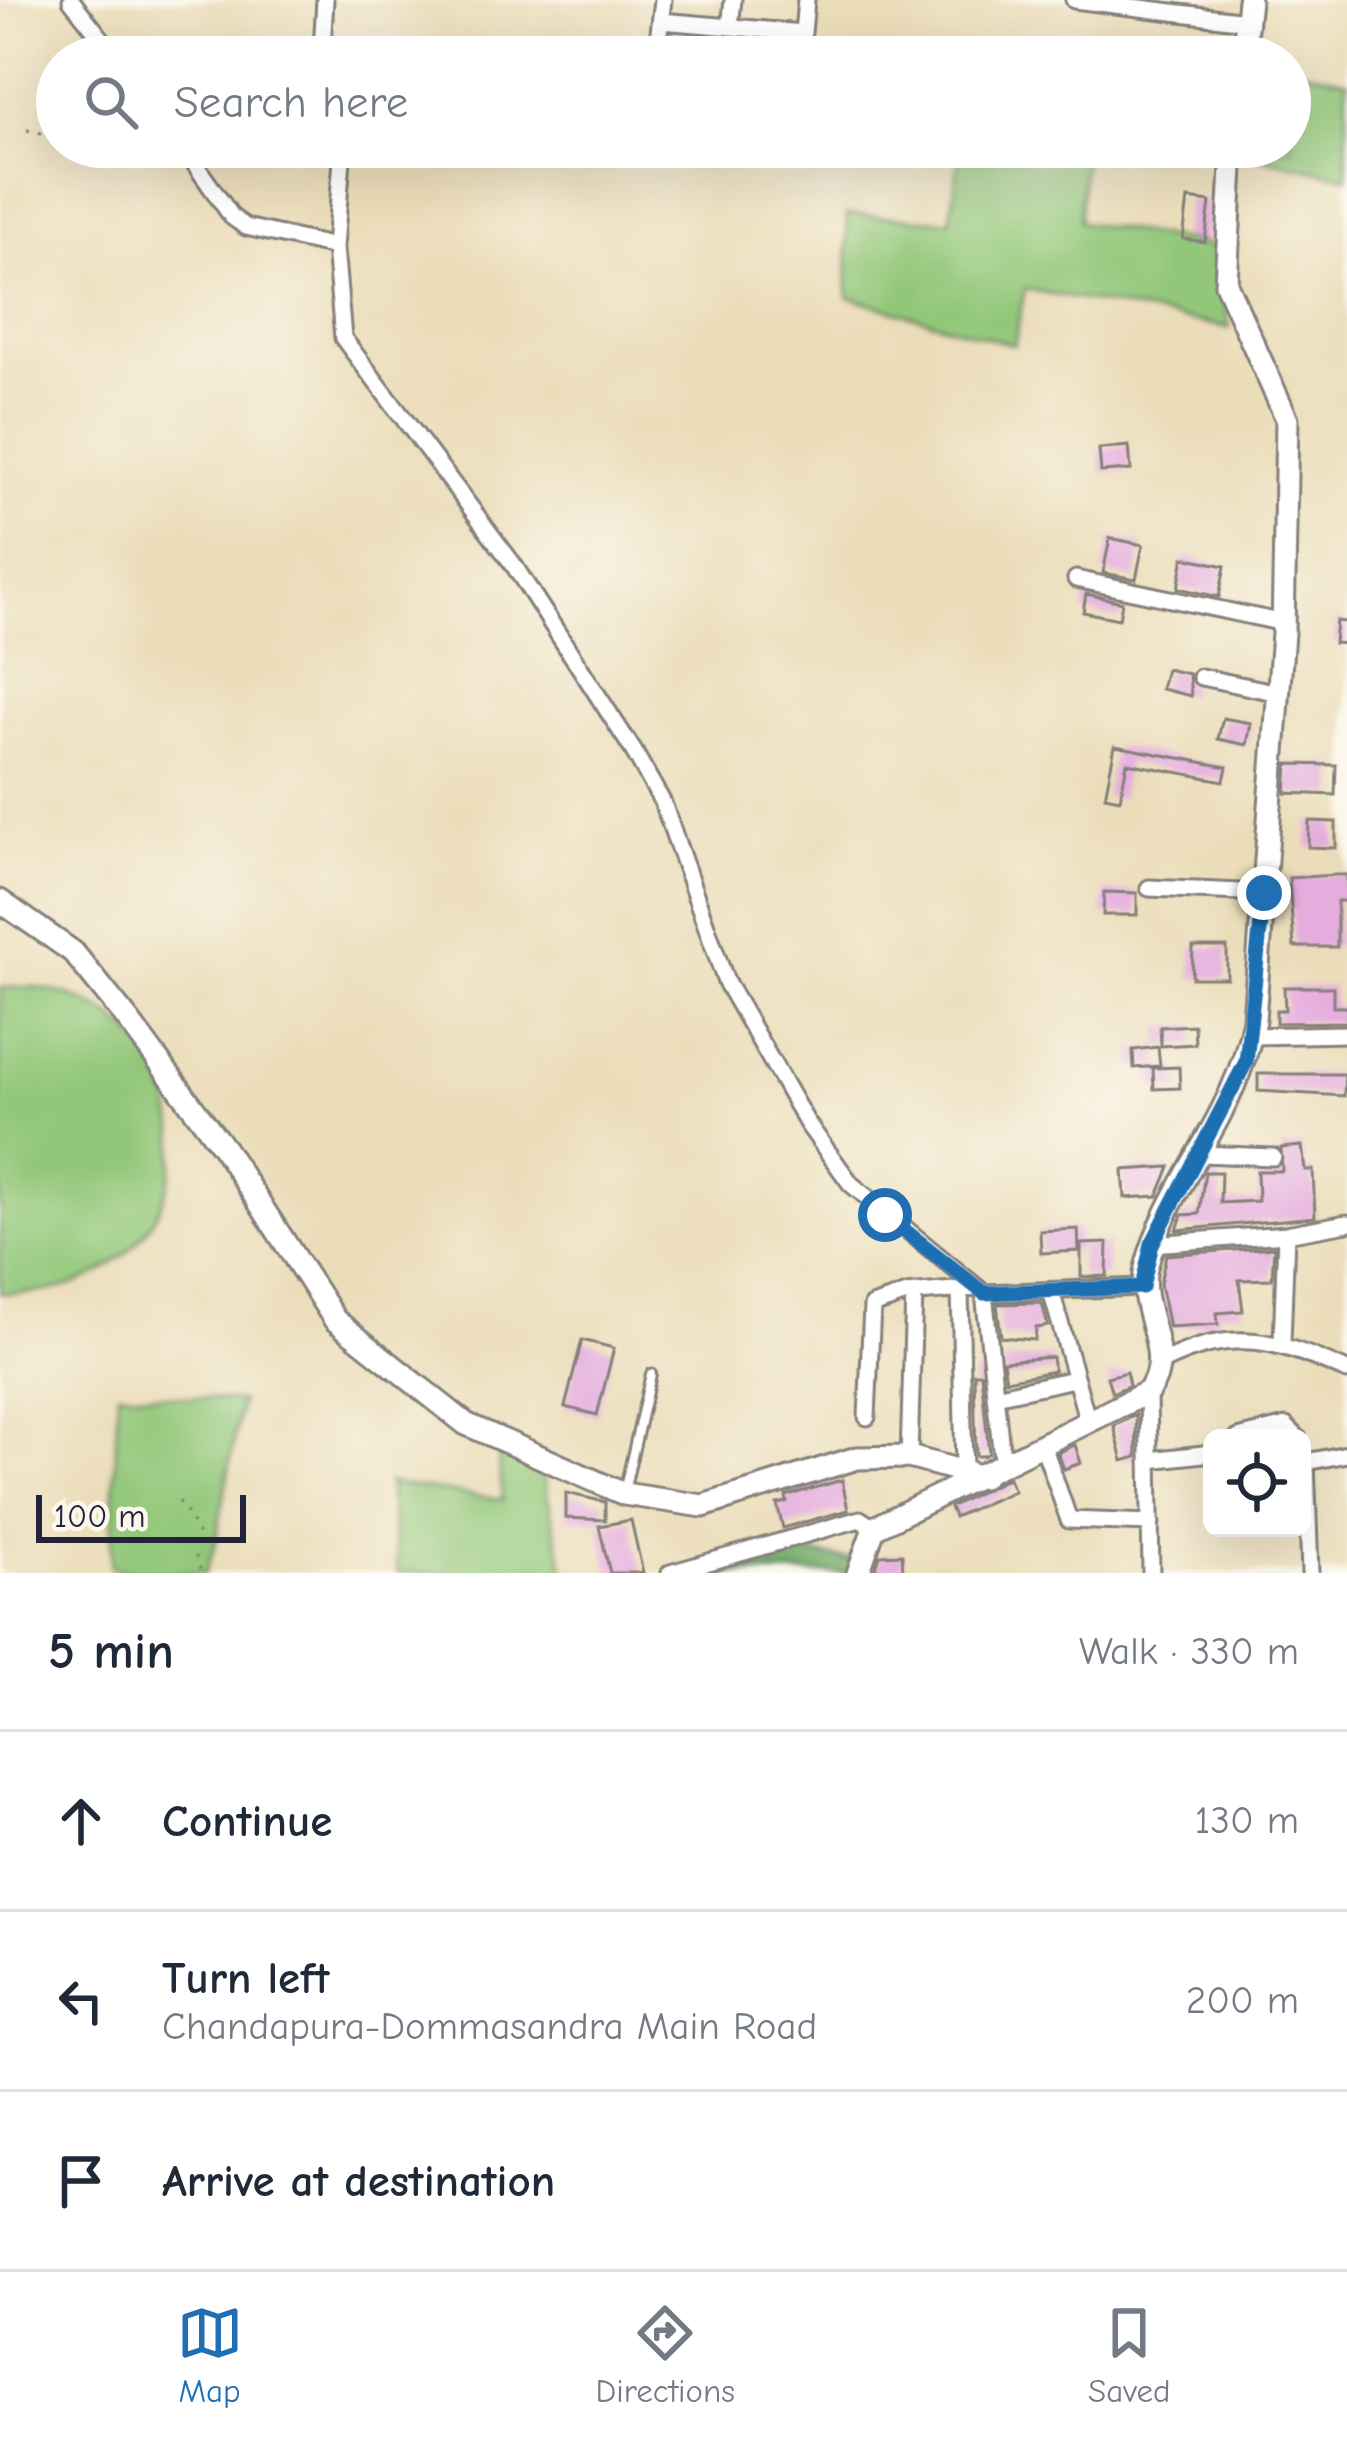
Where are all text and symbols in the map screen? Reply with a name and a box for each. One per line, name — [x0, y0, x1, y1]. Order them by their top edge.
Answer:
search box — [36, 36, 1311, 168]
icon: search — [78, 69, 144, 135]
text: Search here — [174, 76, 408, 128]
route end — [1237, 866, 1291, 920]
route start — [858, 1188, 912, 1242]
map controls — [1203, 1429, 1311, 1537]
button: locate — [1203, 1429, 1311, 1537]
scale bar — [36, 1489, 246, 1542]
text: 100 m — [54, 1497, 146, 1535]
text: 5 min — [48, 1622, 174, 1681]
text: Walk · 330 m — [1079, 1629, 1299, 1674]
icon: ahead — [48, 1788, 114, 1854]
text: Continue — [162, 1795, 332, 1847]
text: 130 m — [1195, 1798, 1299, 1843]
text: Turn left — [162, 1952, 329, 2004]
icon: left — [48, 1968, 114, 2034]
text: 200 m — [1186, 1978, 1299, 2023]
text: Chandapura-Dommasandra Main Road — [162, 2004, 817, 2049]
icon: arrive — [48, 2148, 114, 2214]
text: Arrive at destination — [162, 2155, 555, 2207]
tab: Map — [177, 2300, 243, 2410]
tab: Directions — [596, 2300, 735, 2410]
tab: Saved — [1088, 2300, 1170, 2410]

